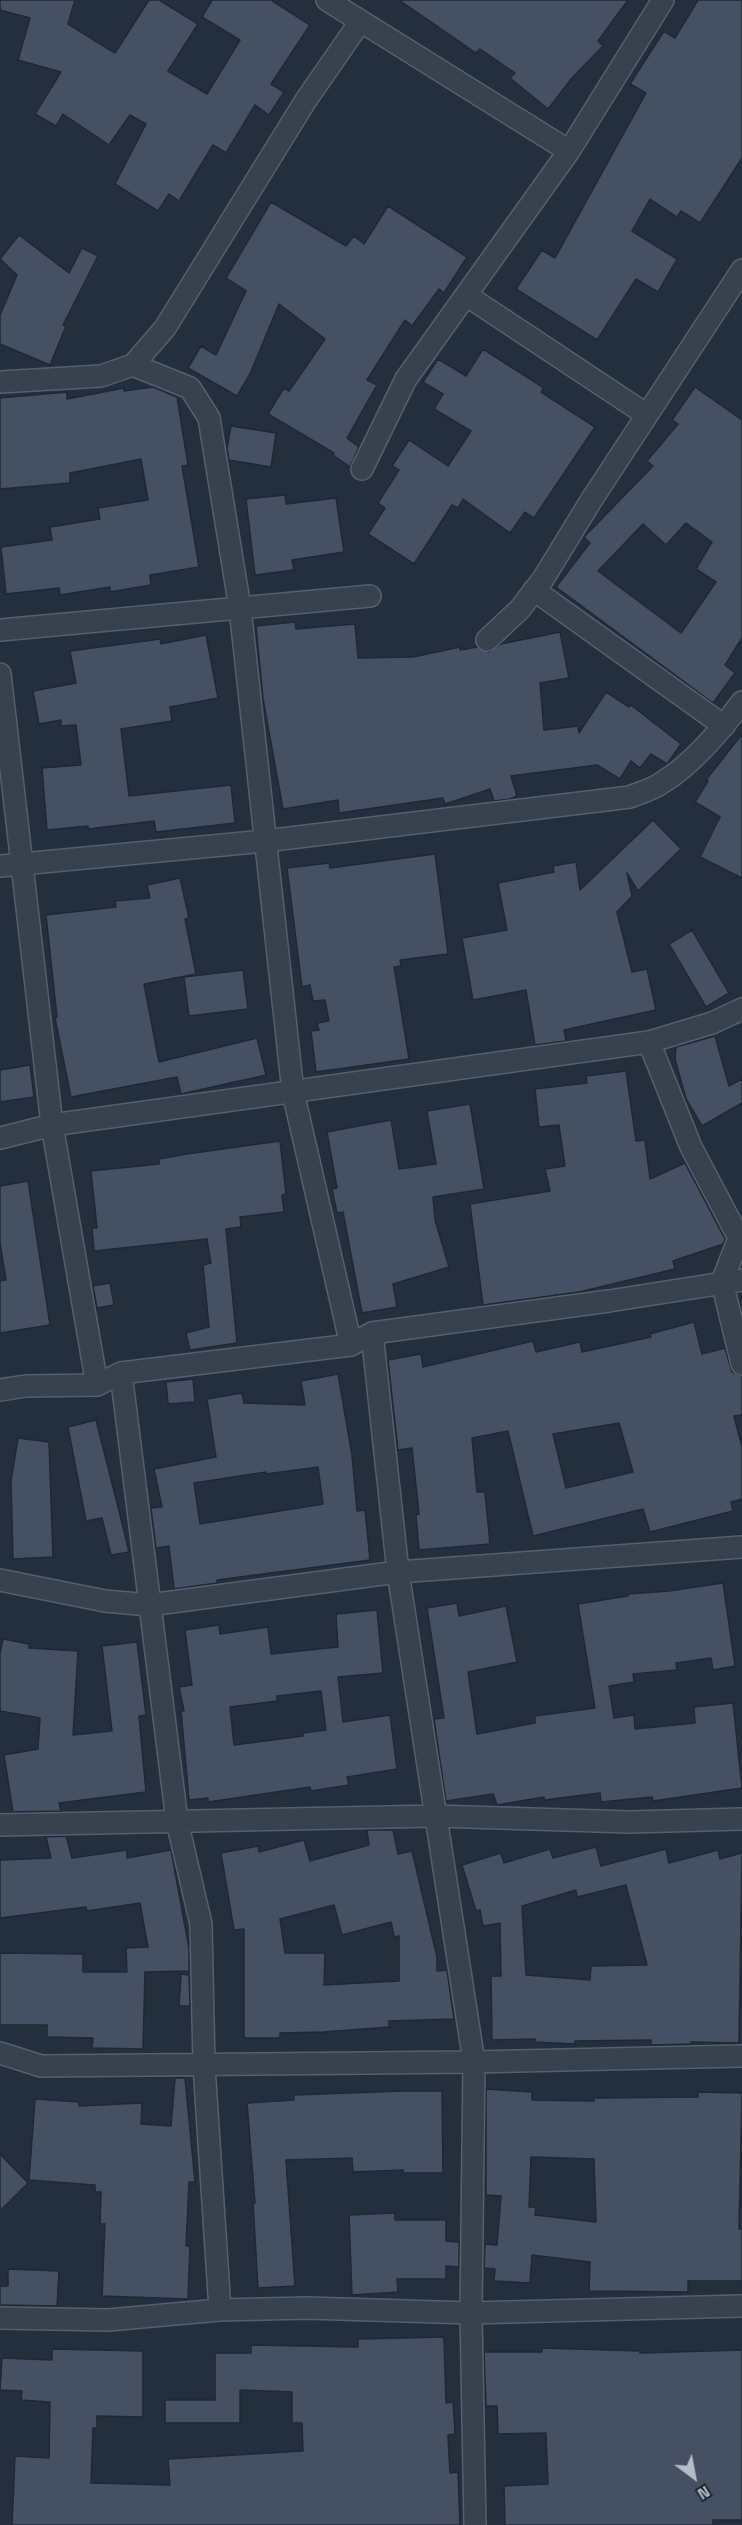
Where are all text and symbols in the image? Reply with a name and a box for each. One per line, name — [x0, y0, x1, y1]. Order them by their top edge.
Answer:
north arrow — [664, 2447, 724, 2507]
text: N — [694, 2481, 714, 2504]

